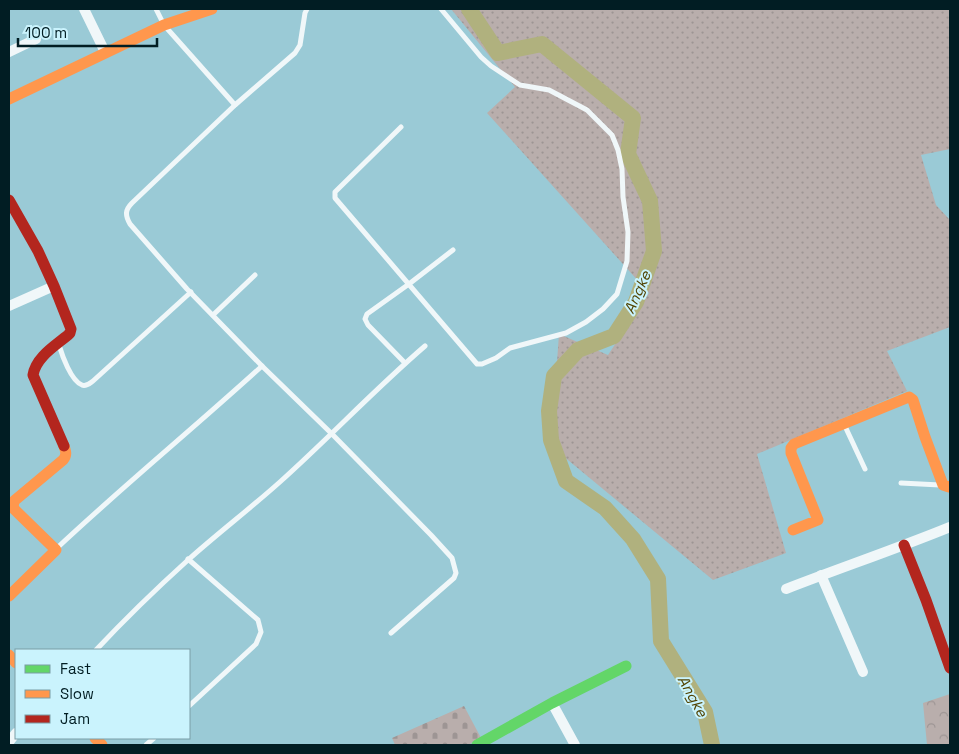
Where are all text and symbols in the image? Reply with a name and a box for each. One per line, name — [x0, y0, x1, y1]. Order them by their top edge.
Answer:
scale bar — [18, 15, 156, 47]
text: 100 m — [25, 23, 67, 42]
water label: Angke — [619, 267, 655, 316]
legend — [15, 649, 190, 739]
text: Fast — [60, 659, 91, 678]
water label: Angke — [674, 672, 713, 721]
text: Slow — [60, 684, 94, 703]
text: Jam — [60, 709, 90, 728]

